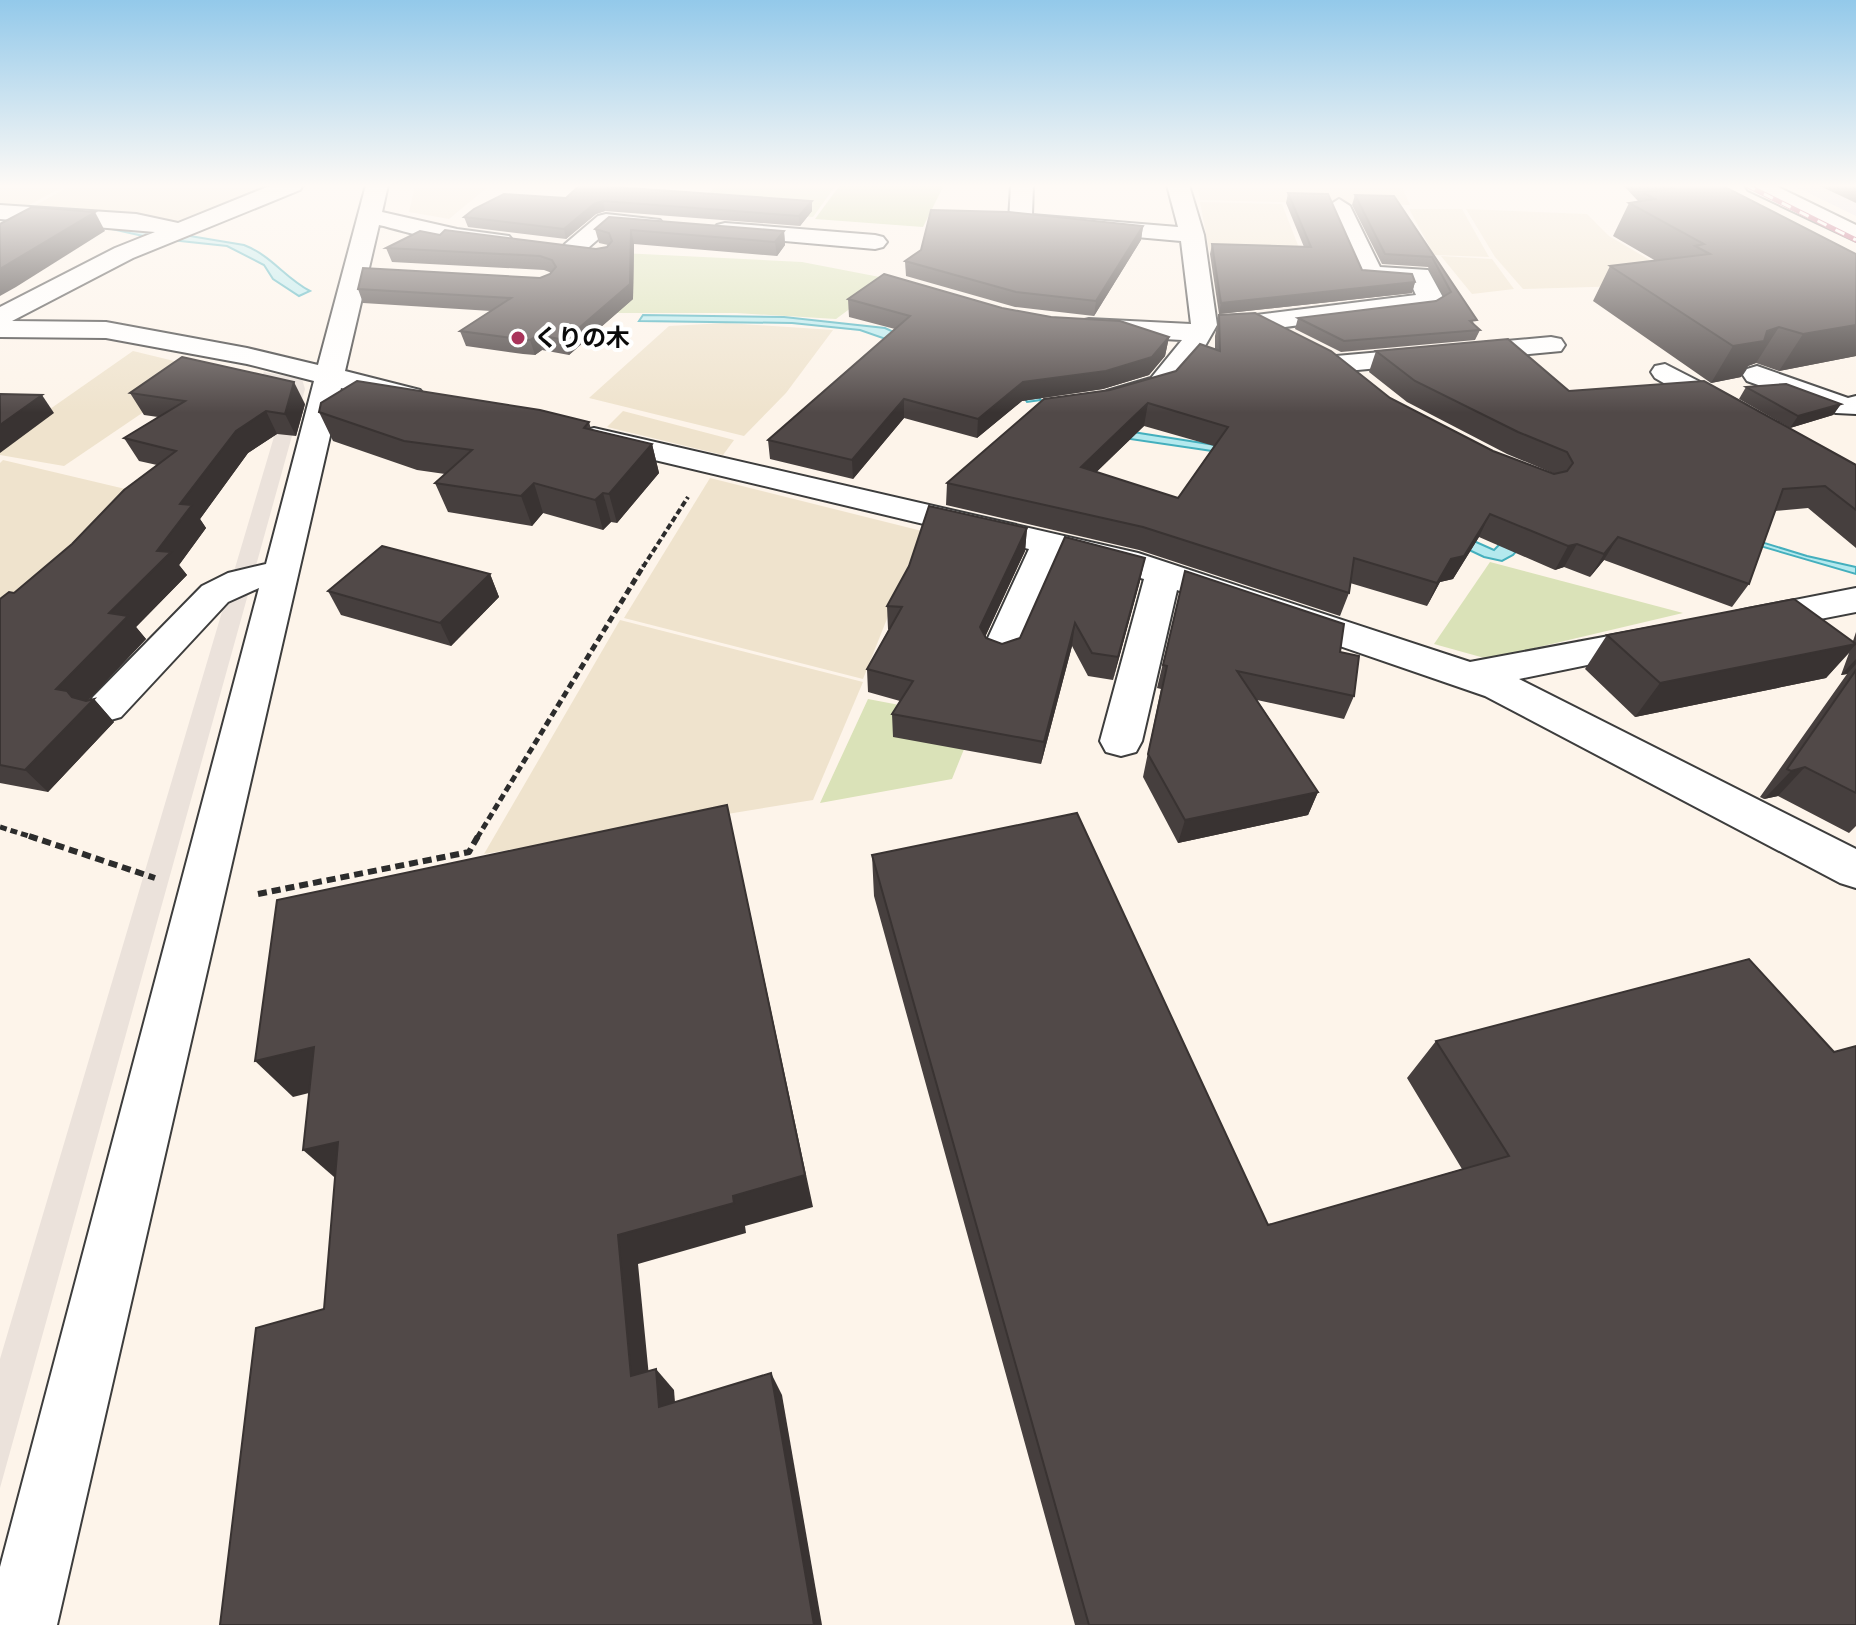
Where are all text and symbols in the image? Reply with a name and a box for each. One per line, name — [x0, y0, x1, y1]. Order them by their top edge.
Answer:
place label: くりの木 — [534, 322, 630, 353]
marker: くりの木 — [509, 329, 527, 347]

